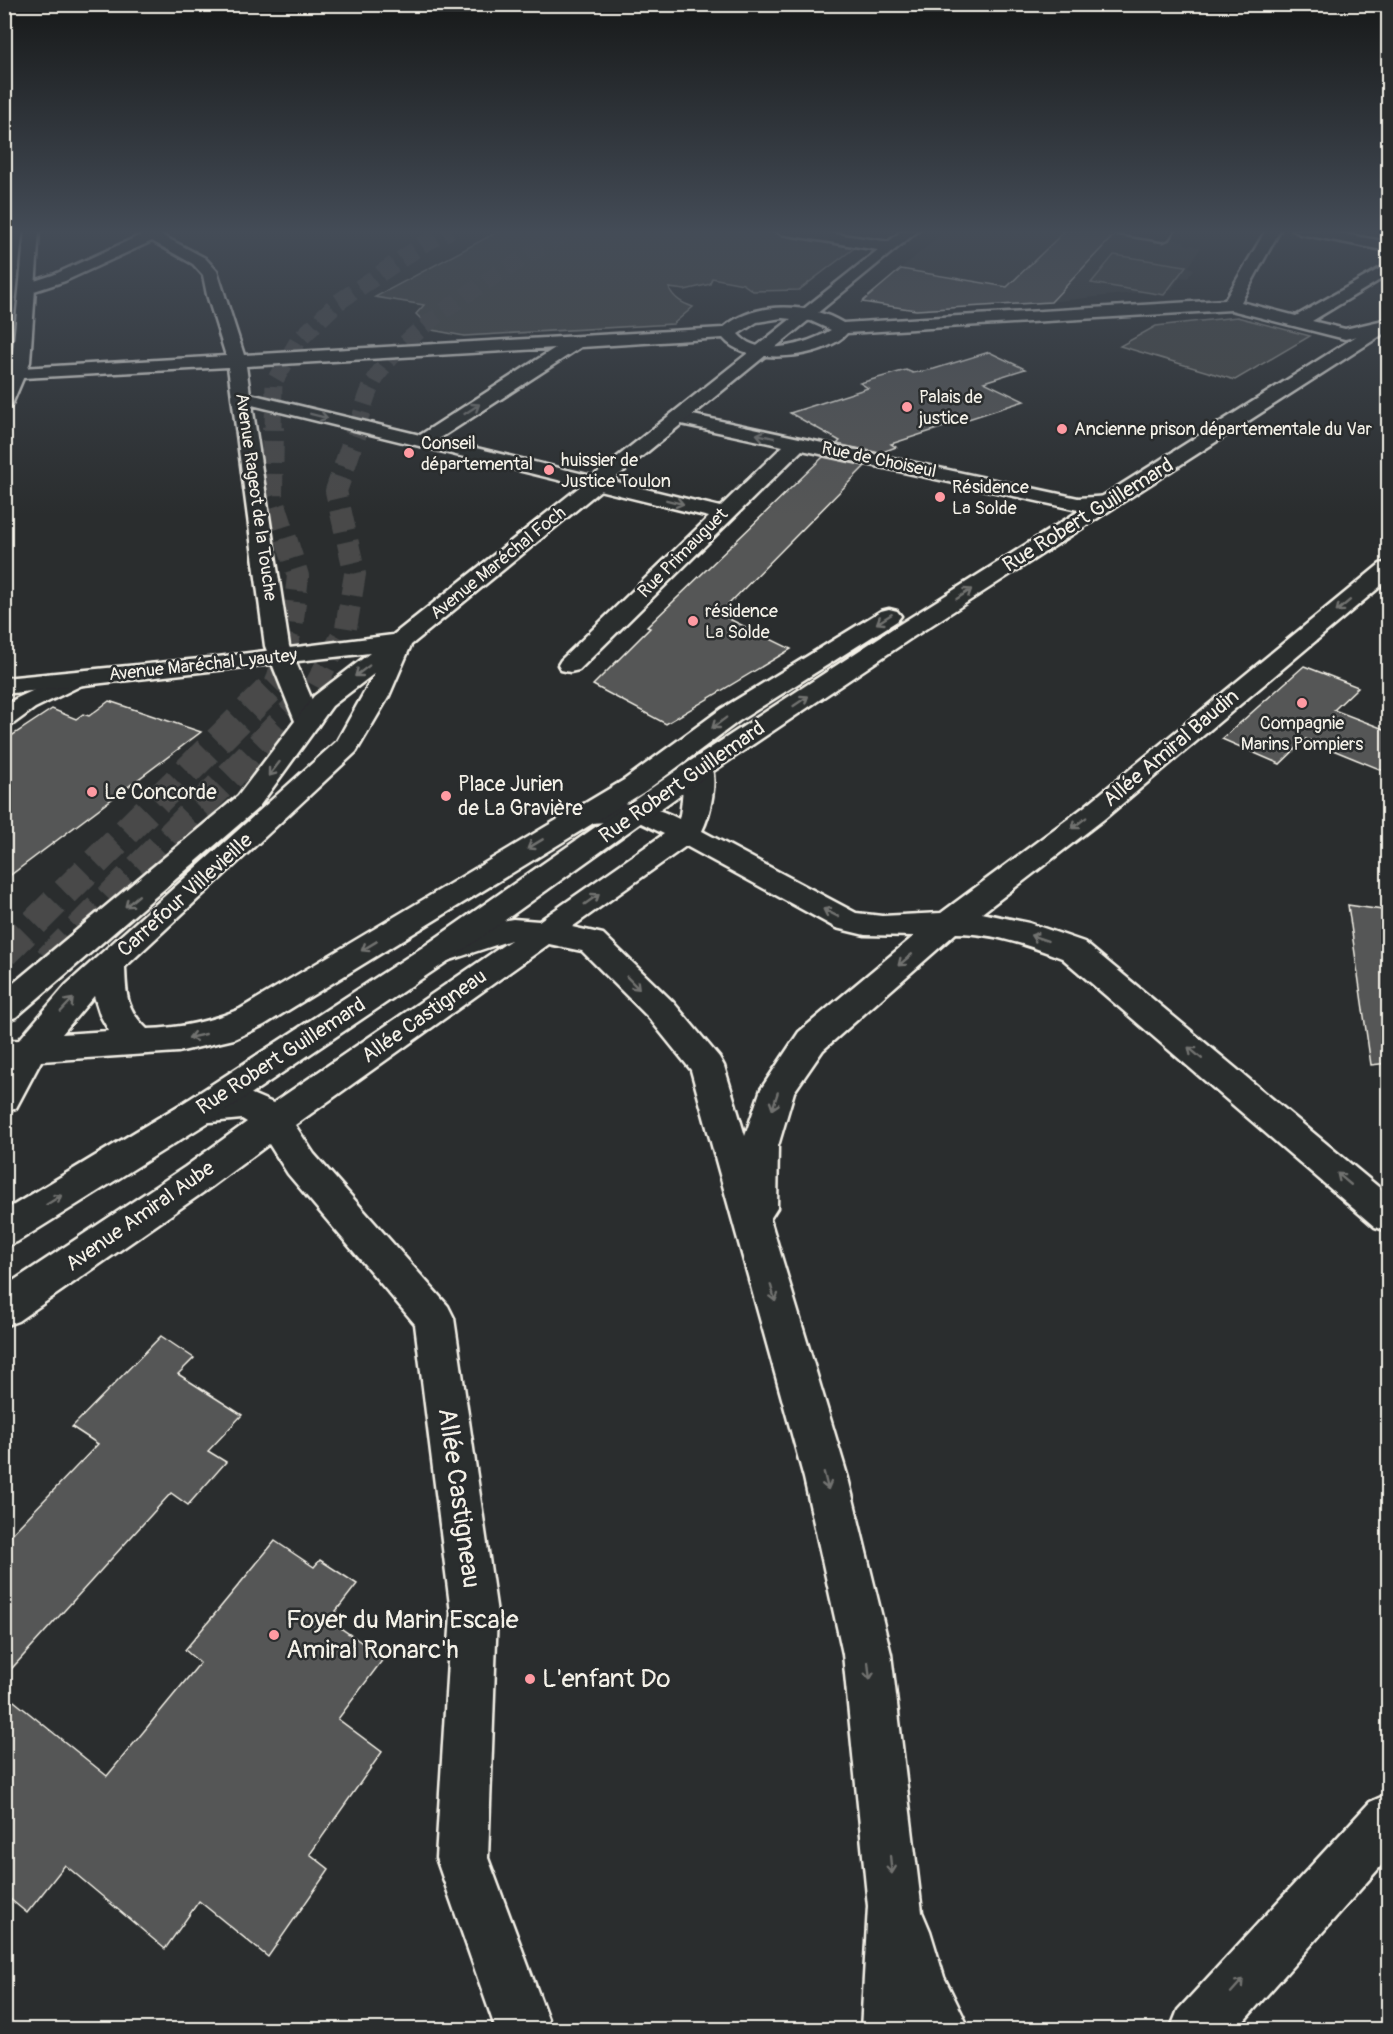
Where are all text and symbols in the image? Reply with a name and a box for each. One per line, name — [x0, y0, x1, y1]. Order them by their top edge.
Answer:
place label: Palais de justice — [918, 386, 982, 430]
street label: Avenue Rageot de la Touche — [230, 392, 282, 602]
marker: Palais de justice — [900, 400, 914, 414]
one-way arrow — [463, 403, 480, 415]
one-way arrow — [309, 410, 328, 422]
place label: Ancienne prison départementale du Var — [1074, 418, 1372, 441]
marker: Ancienne prison départementale du Var — [1055, 422, 1069, 436]
one-way arrow — [756, 430, 775, 441]
place label: Conseil départemental — [421, 432, 533, 476]
street label: Rue de Choiseul — [820, 437, 938, 483]
marker: Conseil départemental — [402, 446, 416, 460]
place label: huissier de Justice Toulon — [561, 449, 671, 493]
street label: Rue Robert Guillemard — [998, 452, 1178, 578]
marker: huissier de Justice Toulon — [542, 463, 556, 477]
place label: Résidence La Solde — [952, 476, 1029, 520]
marker: Résidence La Solde — [933, 490, 947, 504]
one-way arrow — [665, 497, 684, 509]
street label: Avenue Maréchal Foch — [426, 501, 570, 625]
street label: Rue Primauguet — [633, 503, 733, 603]
one-way arrow — [955, 588, 972, 600]
one-way arrow — [1336, 599, 1352, 612]
place label: résidence La Solde — [705, 600, 778, 644]
one-way arrow — [876, 613, 893, 626]
marker: résidence La Solde — [686, 614, 700, 628]
street label: Avenue Maréchal Lyautey — [108, 644, 299, 686]
one-way arrow — [355, 665, 371, 677]
street label: Allée Amiral Baudin — [1097, 683, 1245, 813]
one-way arrow — [792, 695, 808, 707]
marker: Compagnie Marins Pompiers — [1295, 696, 1309, 710]
place label: Compagnie Marins Pompiers — [1241, 712, 1363, 756]
street label: Rue Robert Guillemard — [594, 715, 770, 849]
one-way arrow — [712, 716, 728, 729]
one-way arrow — [268, 760, 281, 776]
place label: Place Jurien de La Gravière — [458, 771, 583, 822]
place label: Le Concorde — [104, 779, 217, 806]
marker: Le Concorde — [85, 785, 99, 799]
marker: Place Jurien de La Gravière — [439, 789, 453, 803]
one-way arrow — [1072, 817, 1088, 830]
street label: Carrefour Villevieille — [112, 827, 259, 963]
one-way arrow — [527, 839, 544, 851]
one-way arrow — [584, 893, 600, 905]
one-way arrow — [124, 894, 140, 907]
one-way arrow — [823, 907, 841, 918]
one-way arrow — [1030, 932, 1049, 943]
one-way arrow — [361, 940, 378, 952]
one-way arrow — [897, 953, 913, 966]
street label: Allée Castigneau — [356, 963, 492, 1069]
one-way arrow — [626, 976, 641, 991]
street label: Rue Robert Guillemard — [191, 991, 371, 1121]
one-way arrow — [60, 997, 74, 1012]
one-way arrow — [188, 1030, 207, 1042]
one-way arrow — [1188, 1046, 1203, 1060]
one-way arrow — [768, 1091, 779, 1110]
street label: Avenue Amiral Aube — [60, 1154, 220, 1277]
one-way arrow — [1336, 1172, 1352, 1185]
one-way arrow — [45, 1194, 62, 1206]
one-way arrow — [768, 1283, 779, 1302]
street label: Allée Castigneau — [431, 1406, 487, 1590]
one-way arrow — [821, 1471, 833, 1490]
place label: Foyer du Marin Escale Amiral Ronarc'h — [286, 1604, 519, 1666]
marker: Foyer du Marin Escale Amiral Ronarc'h — [267, 1628, 281, 1642]
one-way arrow — [864, 1660, 875, 1680]
place label: L'enfant Do — [542, 1663, 671, 1695]
marker: L'enfant Do — [523, 1672, 537, 1686]
one-way arrow — [886, 1854, 897, 1874]
one-way arrow — [1230, 1979, 1244, 1994]

